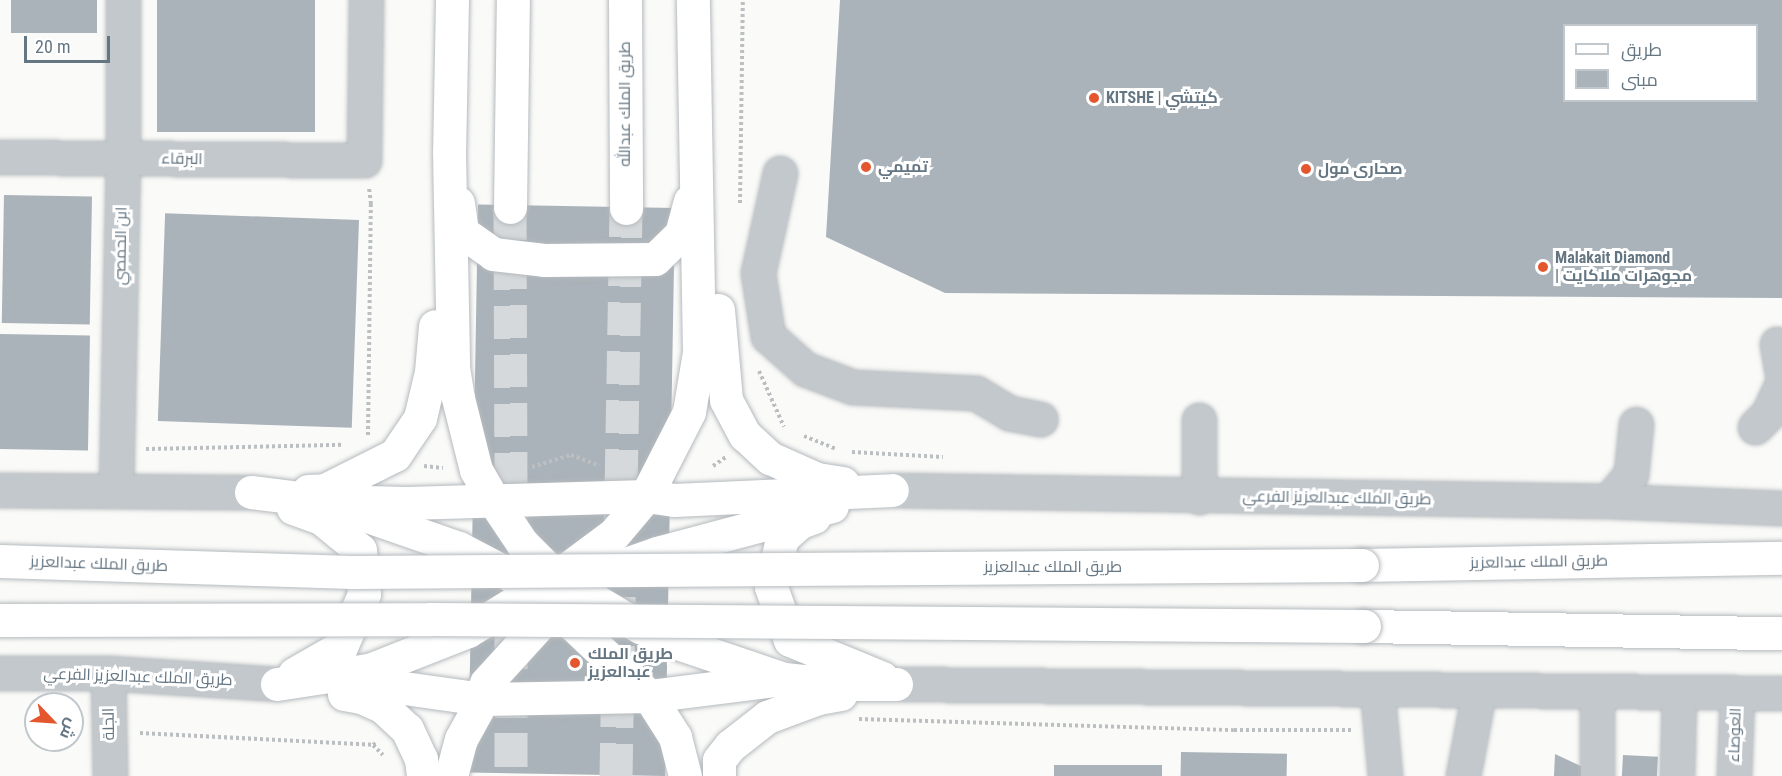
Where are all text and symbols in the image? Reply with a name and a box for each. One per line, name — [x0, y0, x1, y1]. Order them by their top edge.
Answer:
scale bar — [27, 24, 112, 62]
legend — [1563, 24, 1758, 102]
text: 20 m — [35, 36, 70, 57]
text: طريق — [1621, 39, 1662, 60]
street label: طريق الملك عبدالله — [615, 41, 635, 167]
text: مبنى — [1621, 69, 1658, 90]
place label: KITSHE | كيتشي — [1106, 88, 1218, 108]
marker: KITSHE | كيتشي — [1087, 91, 1101, 105]
street label: البرقاء — [161, 149, 203, 169]
place label: تمیمي — [878, 157, 928, 177]
place label: صحارى مول — [1318, 159, 1403, 179]
marker: تمیمي — [859, 160, 873, 174]
marker: صحارى مول — [1299, 162, 1313, 176]
street label: ابن الحمصي — [111, 207, 131, 285]
place label: Malakait Diamond | مجوهرات ملاكايت — [1555, 248, 1692, 286]
marker: Malakait Diamond | مجوهرات ملاكايت — [1536, 260, 1550, 274]
street label: طريق الملك عبدالعزيز الفرعي — [1242, 487, 1432, 509]
street label: طريق الملك عبدالعزيز — [1470, 551, 1608, 573]
street label: طريق الملك عبدالعزيز — [30, 552, 168, 576]
street label: طريق الملك عبدالعزيز — [984, 557, 1122, 577]
place label: طريق الملك عبدالعزيز — [588, 644, 673, 682]
marker: طريق الملك عبدالعزيز — [566, 654, 584, 672]
street label: طريق الملك عبدالعزيز الفرعي — [43, 664, 233, 690]
north arrow — [24, 692, 84, 752]
street label: العوصاء — [1724, 707, 1746, 763]
street label: الجلة — [99, 708, 119, 740]
text: ش — [56, 716, 82, 742]

